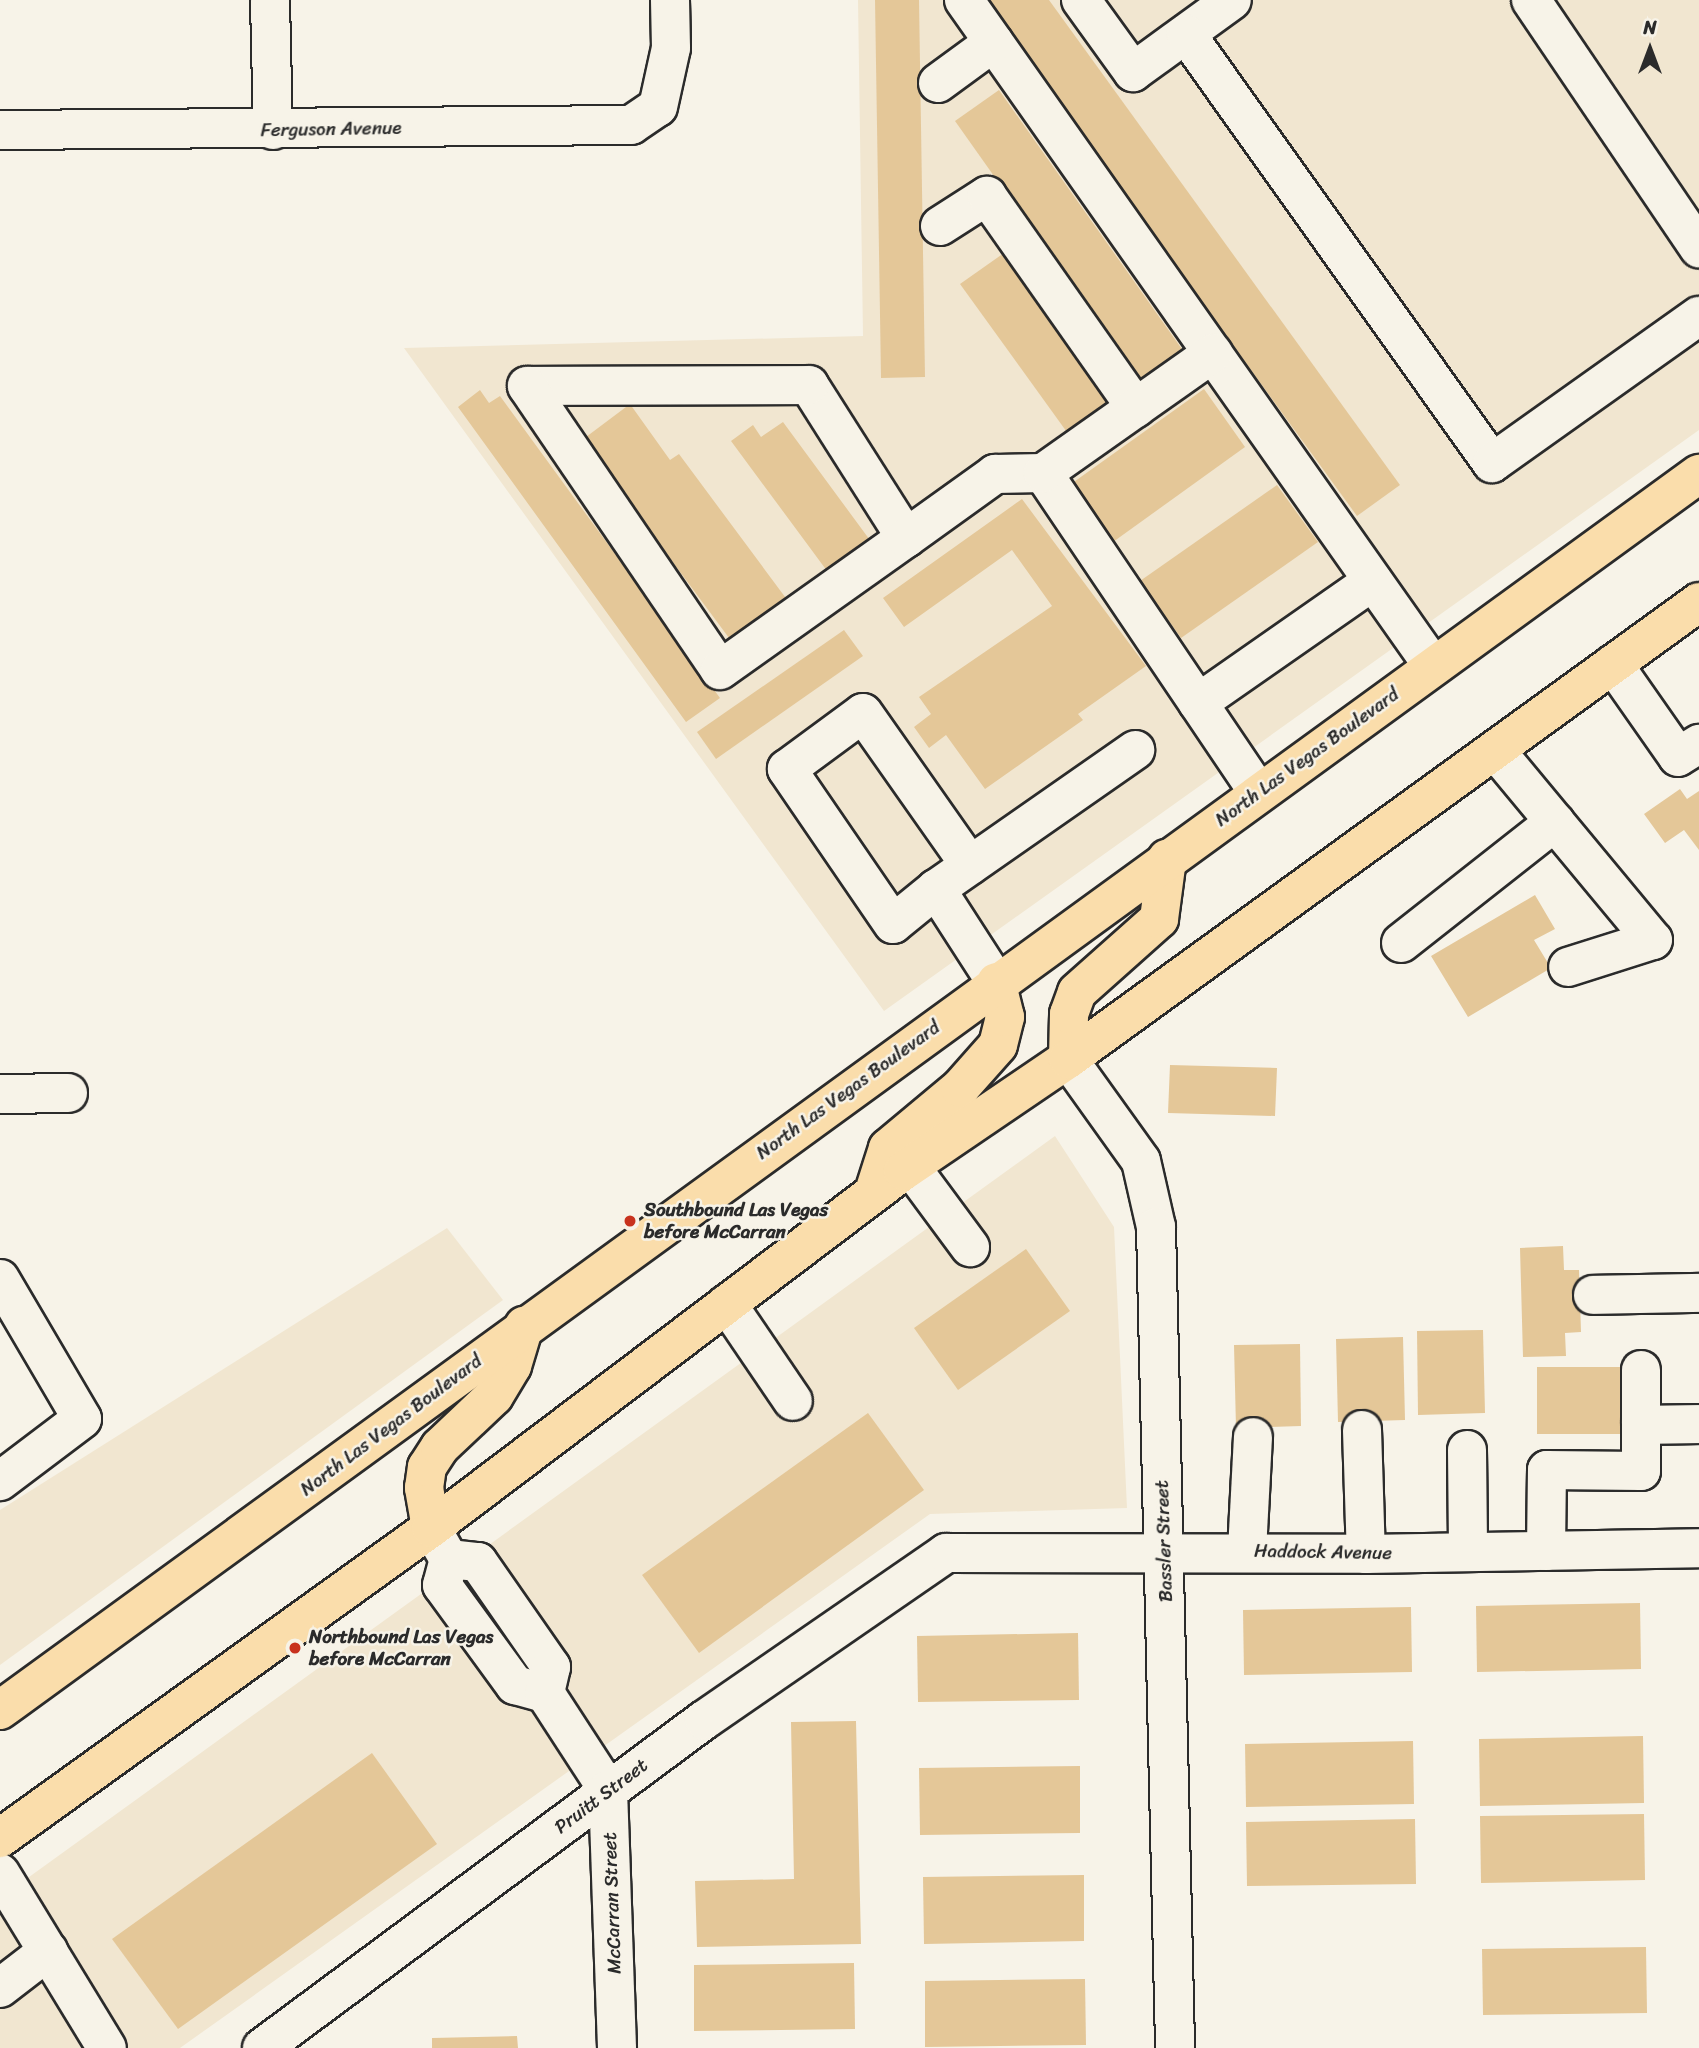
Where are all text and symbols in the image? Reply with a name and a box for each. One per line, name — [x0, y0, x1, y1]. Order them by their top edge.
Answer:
text: N — [1643, 11, 1657, 44]
north arrow — [1615, 14, 1685, 84]
street label: Ferguson Avenue — [260, 116, 402, 142]
street label: North Las Vegas Boulevard — [1211, 683, 1403, 831]
street label: North Las Vegas Boulevard — [752, 1016, 944, 1164]
place label: Southbound Las Vegas before McCarran — [644, 1199, 828, 1243]
marker: Southbound Las Vegas before McCarran — [622, 1213, 638, 1229]
street label: North Las Vegas Boulevard — [296, 1349, 486, 1501]
street label: Bassler Street — [1150, 1480, 1178, 1602]
street label: Haddock Avenue — [1254, 1539, 1392, 1565]
place label: Northbound Las Vegas before McCarran — [309, 1626, 493, 1670]
marker: Northbound Las Vegas before McCarran — [287, 1640, 303, 1656]
street label: Pruitt Street — [550, 1754, 652, 1838]
street label: McCarran Street — [598, 1832, 626, 1974]

